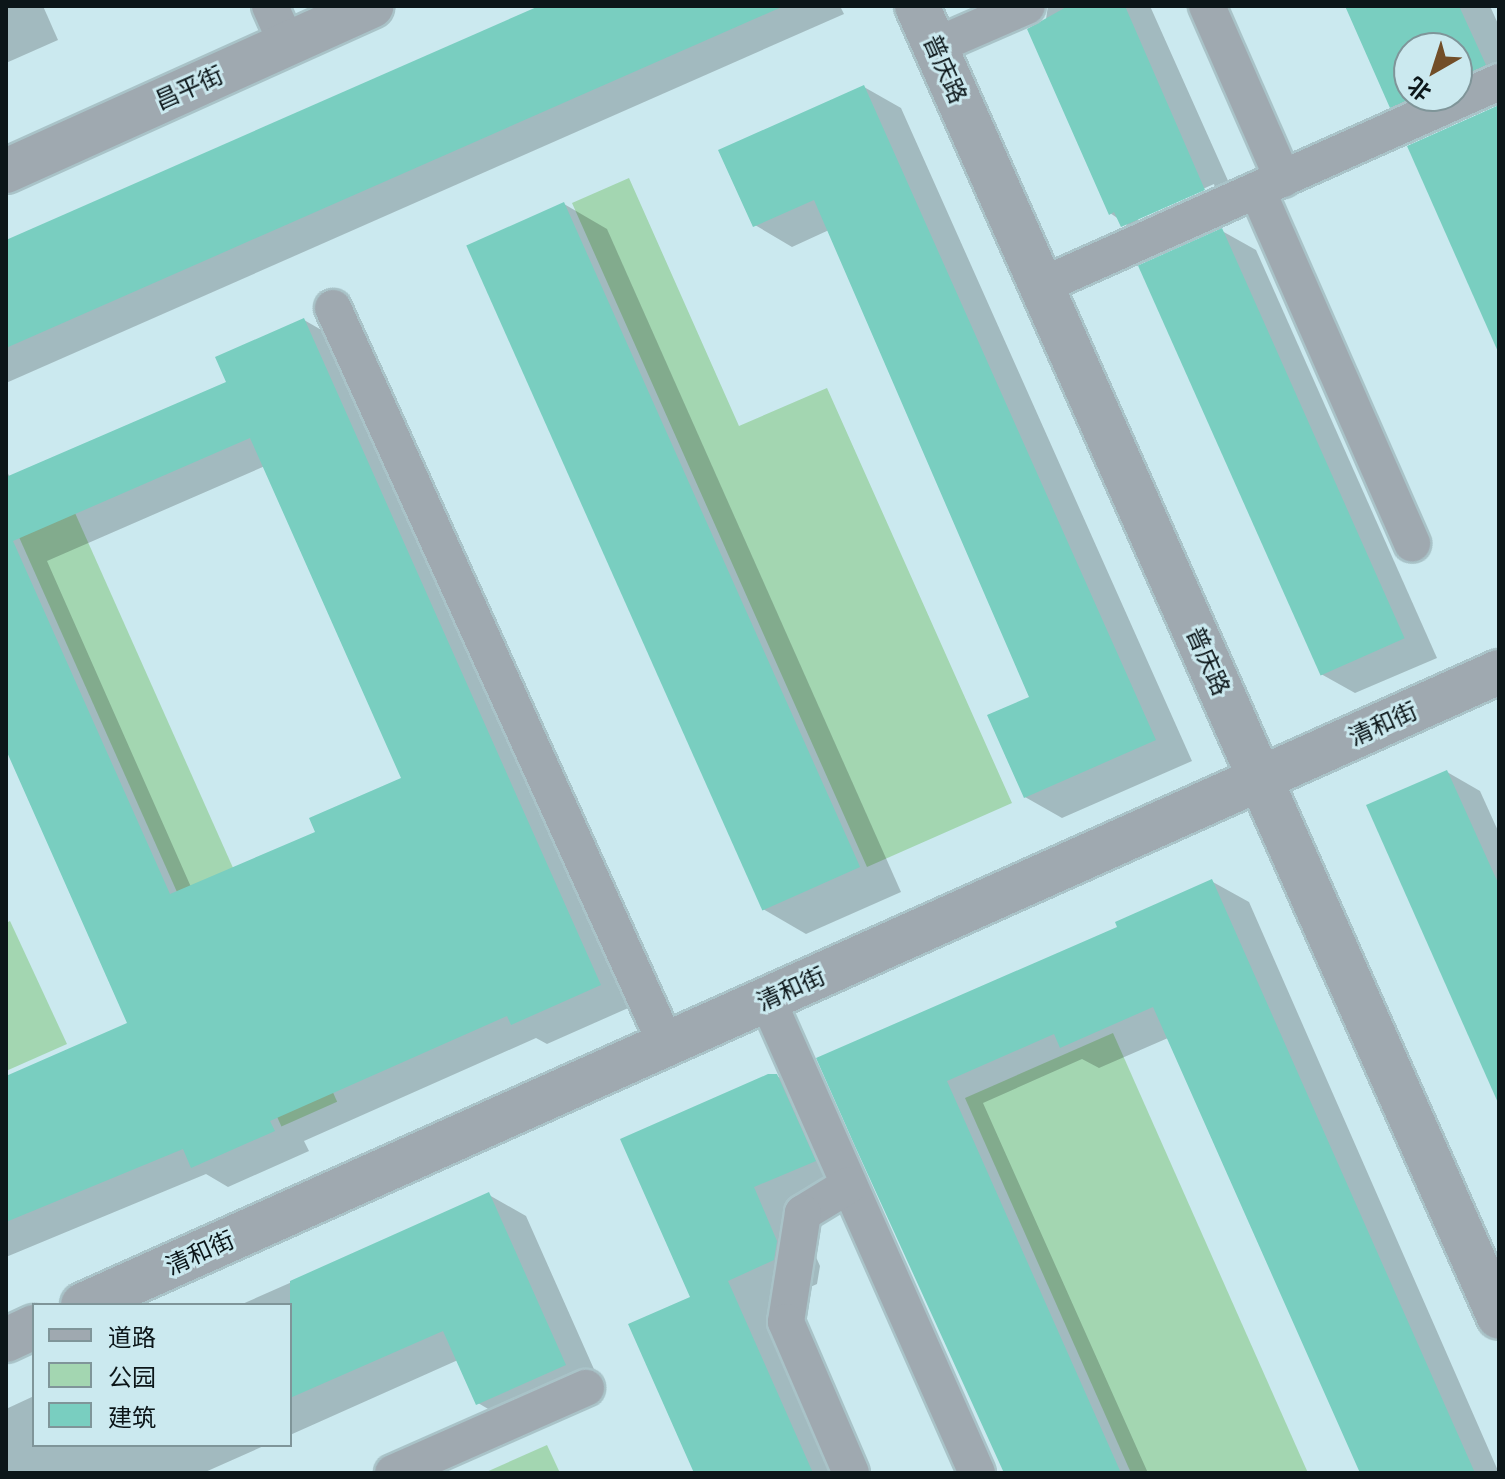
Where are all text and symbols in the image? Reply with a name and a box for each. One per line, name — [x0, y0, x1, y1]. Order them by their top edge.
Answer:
street label: 普庆路 — [917, 30, 973, 108]
north arrow — [1393, 32, 1473, 112]
street label: 昌平街 — [150, 60, 228, 116]
text: 北 — [1402, 73, 1435, 106]
street label: 普庆路 — [1180, 622, 1236, 700]
street label: 清和街 — [1344, 696, 1422, 752]
street label: 清和街 — [752, 961, 830, 1017]
street label: 清和街 — [161, 1225, 239, 1281]
legend — [32, 1303, 292, 1447]
text: 道路 — [108, 1324, 156, 1351]
text: 公园 — [108, 1364, 156, 1391]
text: 建筑 — [108, 1404, 156, 1431]

